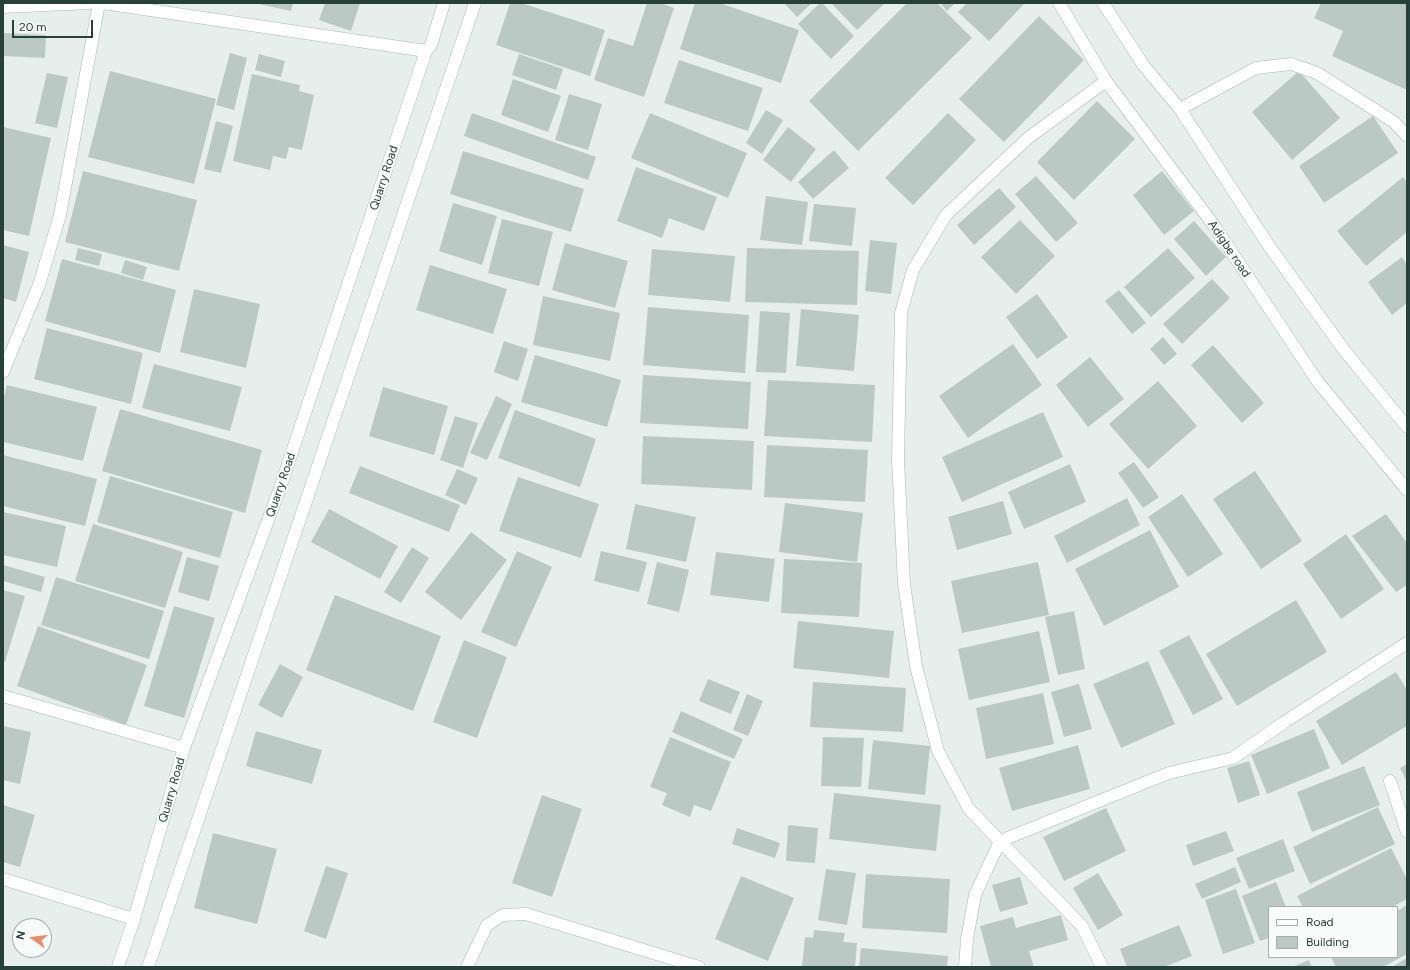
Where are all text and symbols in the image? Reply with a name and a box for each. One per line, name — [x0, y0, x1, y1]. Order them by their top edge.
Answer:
scale bar — [14, 12, 95, 38]
text: 20 m — [19, 20, 47, 34]
street label: Quarry Road — [367, 144, 401, 212]
street label: Adigbe road — [1205, 218, 1253, 280]
street label: Quarry Road — [263, 451, 299, 519]
street label: Quarry Road — [156, 756, 188, 824]
legend — [1268, 906, 1398, 958]
text: Road — [1306, 915, 1334, 929]
north arrow — [12, 918, 52, 958]
text: N — [14, 930, 28, 941]
text: Building — [1306, 935, 1349, 949]

